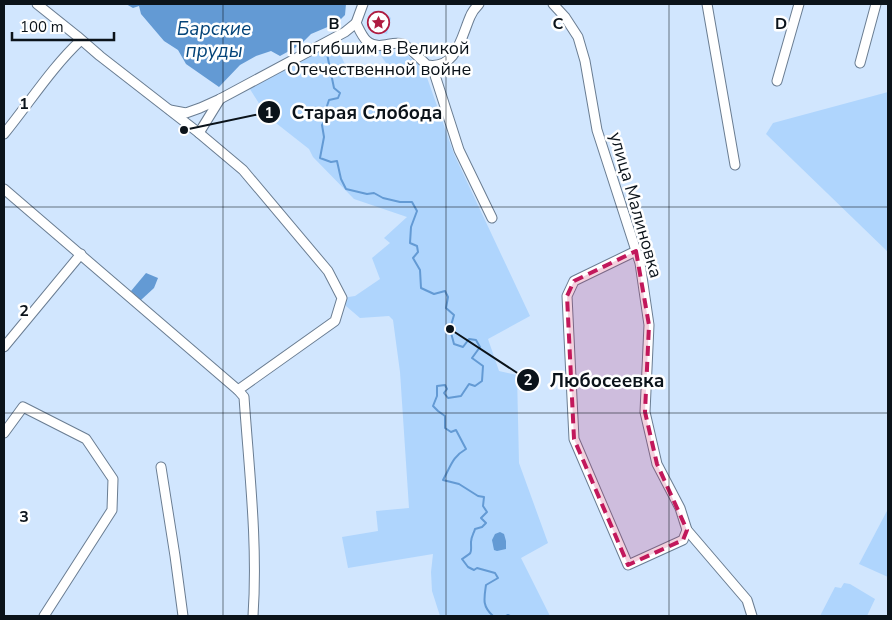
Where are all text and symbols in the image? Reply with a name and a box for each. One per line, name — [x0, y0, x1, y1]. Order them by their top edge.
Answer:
scale bar — [12, 10, 115, 42]
place icon: Погибшим в Великой Отечественной войне — [367, 11, 391, 35]
text: B — [328, 13, 340, 35]
text: C — [553, 13, 564, 35]
text: D — [775, 13, 787, 35]
water label: Барские пруды — [177, 16, 251, 64]
text: 100 m — [20, 17, 64, 37]
place label: Погибшим в Великой Отечественной войне — [287, 36, 471, 81]
text: 1 — [19, 93, 29, 115]
callout: Старая Слобода — [256, 95, 452, 129]
text: Старая Слобода — [292, 100, 442, 126]
text: 1 — [264, 103, 274, 123]
street label: улица Малиновка — [604, 129, 668, 281]
text: 2 — [19, 300, 29, 322]
callout: Любосеевка — [515, 363, 675, 397]
text: Любосеевка — [550, 368, 664, 394]
text: 2 — [523, 370, 533, 390]
text: 3 — [19, 506, 29, 528]

